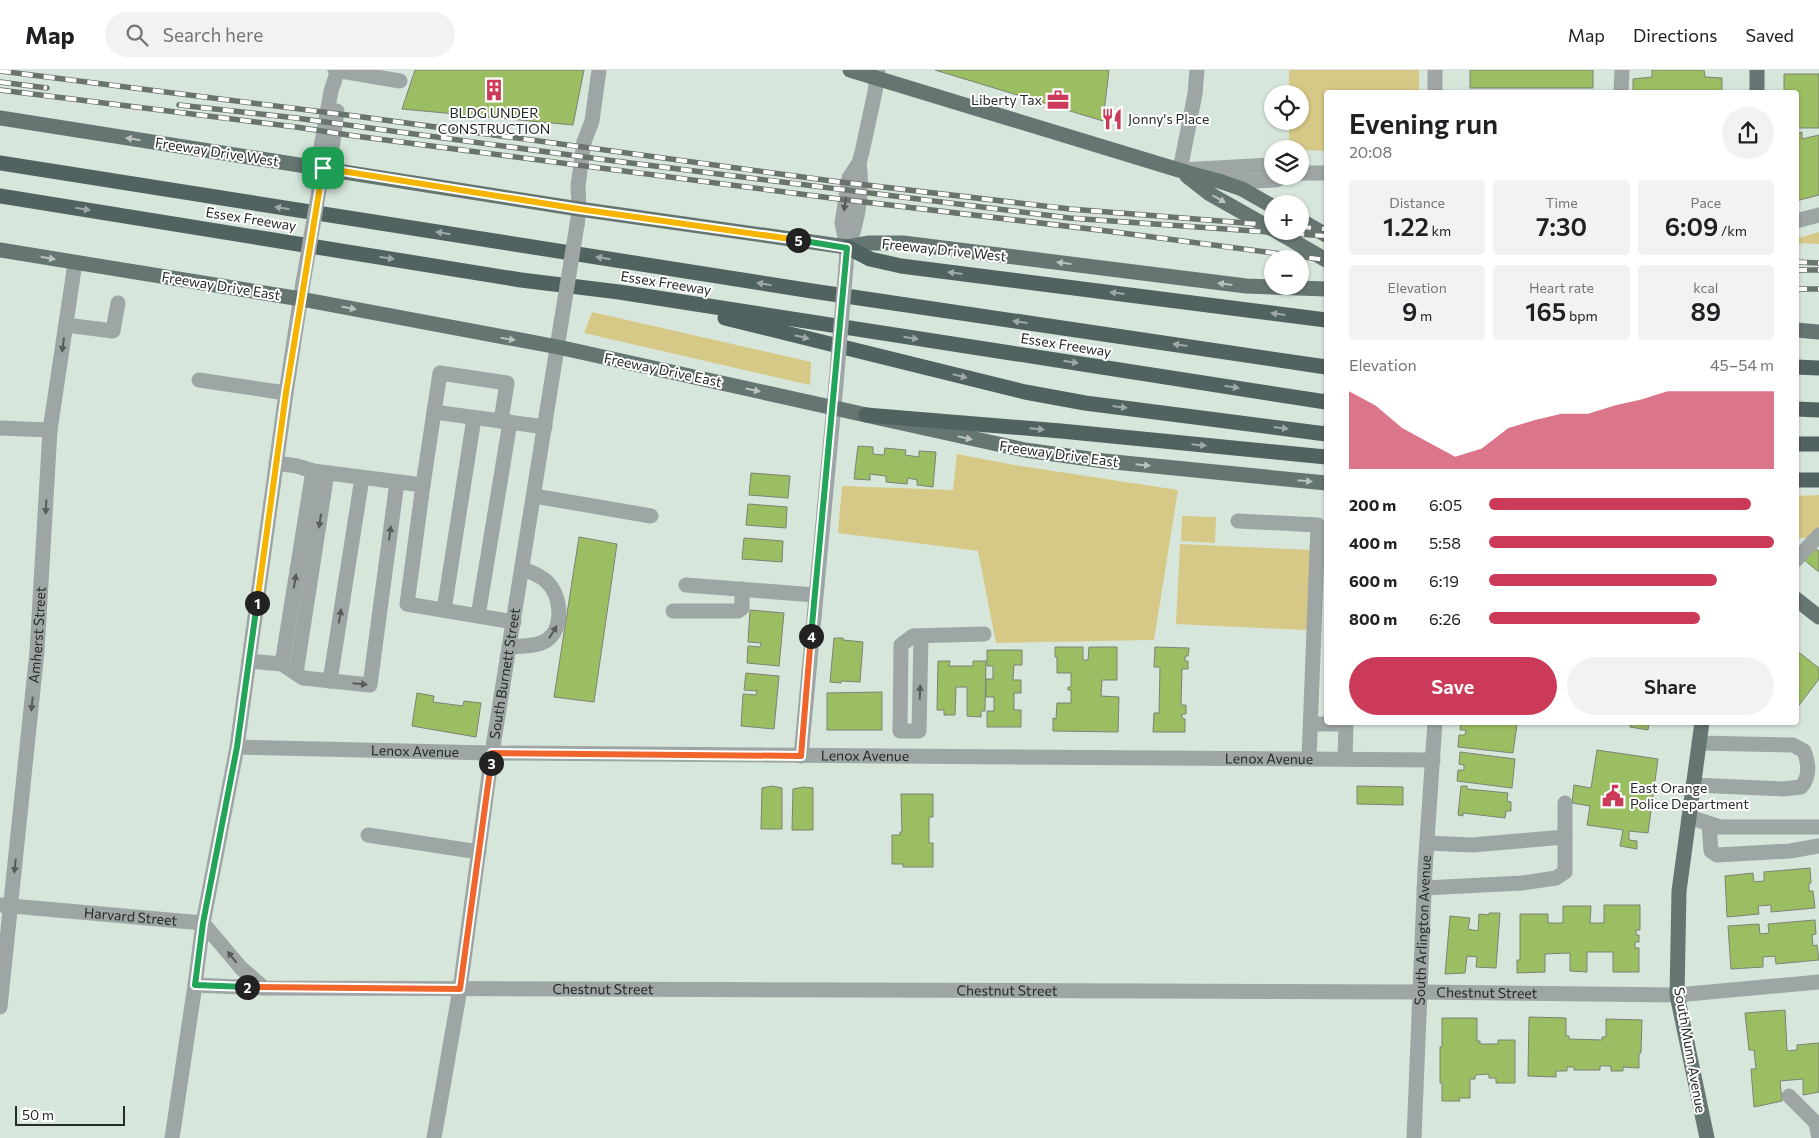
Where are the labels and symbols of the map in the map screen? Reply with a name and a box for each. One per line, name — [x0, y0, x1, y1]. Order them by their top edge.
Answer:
building icon: BLDG UNDER CONSTRUCTION — [481, 77, 507, 103]
office icon: Liberty Tax — [1045, 87, 1071, 113]
place label: Liberty Tax — [971, 91, 1043, 108]
place label: BLDG UNDER CONSTRUCTION — [438, 104, 550, 137]
restaurant icon: Jonny's Place — [1099, 106, 1125, 132]
place label: Jonny's Place — [1128, 110, 1209, 127]
street label: Freeway Drive West — [154, 133, 280, 170]
one-way arrow — [124, 135, 140, 143]
pin — [302, 147, 344, 189]
one-way arrow — [1212, 195, 1227, 203]
one-way arrow — [841, 196, 849, 212]
street label: Essex Freeway — [204, 203, 298, 234]
one-way arrow — [274, 203, 290, 211]
one-way arrow — [75, 205, 91, 213]
pin: 5 — [786, 228, 810, 252]
one-way arrow — [434, 229, 450, 237]
street label: Freeway Drive West — [881, 235, 1007, 265]
one-way arrow — [595, 254, 611, 262]
one-way arrow — [40, 255, 56, 263]
one-way arrow — [379, 255, 395, 263]
one-way arrow — [1056, 259, 1072, 267]
street label: Essex Freeway — [619, 267, 713, 298]
street label: Freeway Drive East — [160, 268, 282, 303]
one-way arrow — [947, 269, 963, 277]
one-way arrow — [755, 279, 771, 287]
one-way arrow — [1217, 280, 1233, 288]
one-way arrow — [1108, 289, 1124, 297]
one-way arrow — [341, 305, 357, 313]
one-way arrow — [1270, 310, 1286, 318]
one-way arrow — [1011, 318, 1027, 326]
street label: Essex Freeway — [1019, 329, 1113, 360]
one-way arrow — [795, 333, 810, 341]
one-way arrow — [903, 334, 919, 342]
one-way arrow — [501, 335, 517, 343]
one-way arrow — [58, 338, 66, 354]
one-way arrow — [1172, 341, 1188, 349]
street label: Freeway Drive East — [603, 349, 724, 390]
one-way arrow — [1064, 359, 1080, 367]
one-way arrow — [953, 372, 968, 380]
one-way arrow — [1224, 384, 1240, 392]
one-way arrow — [745, 386, 760, 394]
one-way arrow — [1112, 403, 1128, 411]
one-way arrow — [1273, 424, 1289, 432]
one-way arrow — [1029, 425, 1045, 433]
one-way arrow — [958, 434, 974, 442]
street label: Freeway Drive East — [998, 437, 1120, 470]
one-way arrow — [1191, 441, 1207, 449]
one-way arrow — [1135, 461, 1151, 469]
one-way arrow — [1297, 478, 1313, 486]
one-way arrow — [41, 499, 49, 515]
one-way arrow — [315, 514, 323, 530]
one-way arrow — [387, 524, 395, 540]
one-way arrow — [292, 573, 300, 589]
street label: Amherst Street — [25, 586, 49, 684]
pin: 1 — [244, 590, 270, 616]
street label: South Burnett Street — [485, 606, 523, 740]
one-way arrow — [336, 607, 344, 623]
pin: 4 — [798, 624, 824, 648]
one-way arrow — [548, 625, 557, 638]
one-way arrow — [353, 680, 369, 688]
one-way arrow — [916, 684, 924, 700]
one-way arrow — [27, 696, 35, 712]
street label: Lenox Avenue — [371, 741, 459, 760]
street label: Lenox Avenue — [821, 746, 909, 764]
street label: Lenox Avenue — [1225, 749, 1313, 767]
pin: 3 — [478, 750, 504, 776]
place label: East Orange Police Department — [1630, 779, 1749, 812]
public building icon: East Orange Police Department — [1600, 783, 1626, 809]
street label: South Arlington Avenue — [1410, 854, 1434, 1006]
one-way arrow — [11, 858, 19, 874]
street label: Harvard Street — [83, 903, 178, 929]
one-way arrow — [226, 951, 237, 964]
pin: 2 — [234, 974, 260, 1000]
street label: Chestnut Street — [552, 980, 654, 997]
street label: Chestnut Street — [956, 981, 1058, 999]
street label: Chestnut Street — [1436, 983, 1538, 1001]
street label: South Munn Avenue — [1671, 986, 1710, 1114]
scale bar — [15, 1103, 125, 1126]

